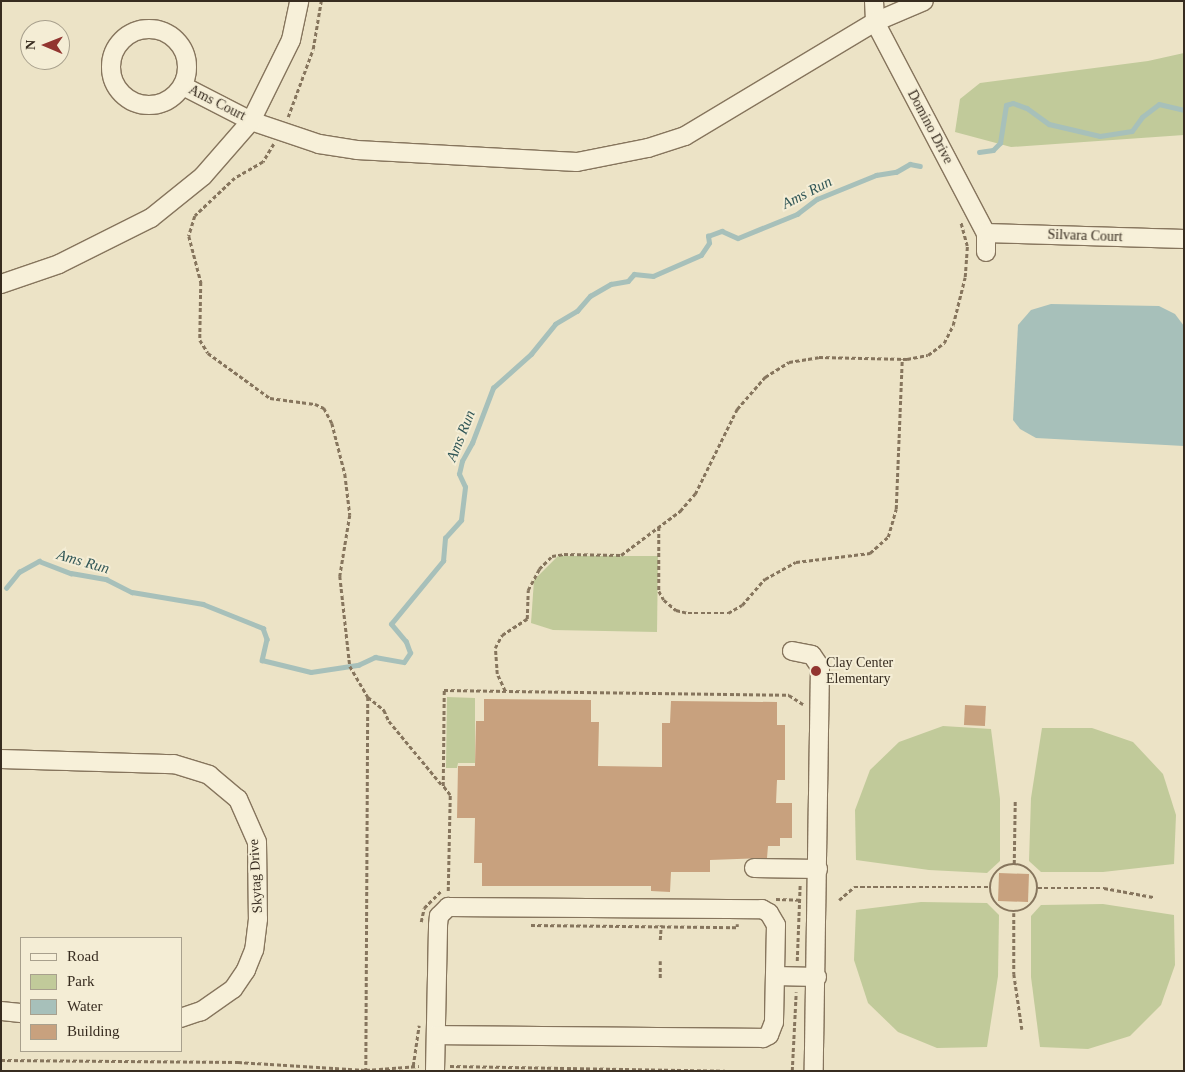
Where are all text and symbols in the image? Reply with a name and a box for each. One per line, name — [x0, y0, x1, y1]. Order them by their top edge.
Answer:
north arrow — [20, 20, 70, 70]
text: N — [23, 40, 38, 50]
street label: Ams Court — [186, 81, 248, 125]
street label: Domino Drive — [904, 87, 956, 167]
water label: Ams Run — [779, 173, 835, 213]
street label: Silvara Court — [1047, 226, 1123, 246]
water label: Ams Run — [443, 408, 479, 464]
water label: Ams Run — [55, 546, 111, 578]
place label: Clay Center Elementary — [826, 655, 893, 688]
marker: Clay Center Elementary — [810, 665, 822, 677]
street label: Skytag Drive — [246, 838, 266, 914]
legend — [20, 937, 182, 1052]
text: Road — [67, 948, 99, 964]
text: Park — [67, 973, 95, 989]
text: Water — [67, 998, 102, 1014]
text: Building — [67, 1023, 120, 1039]

